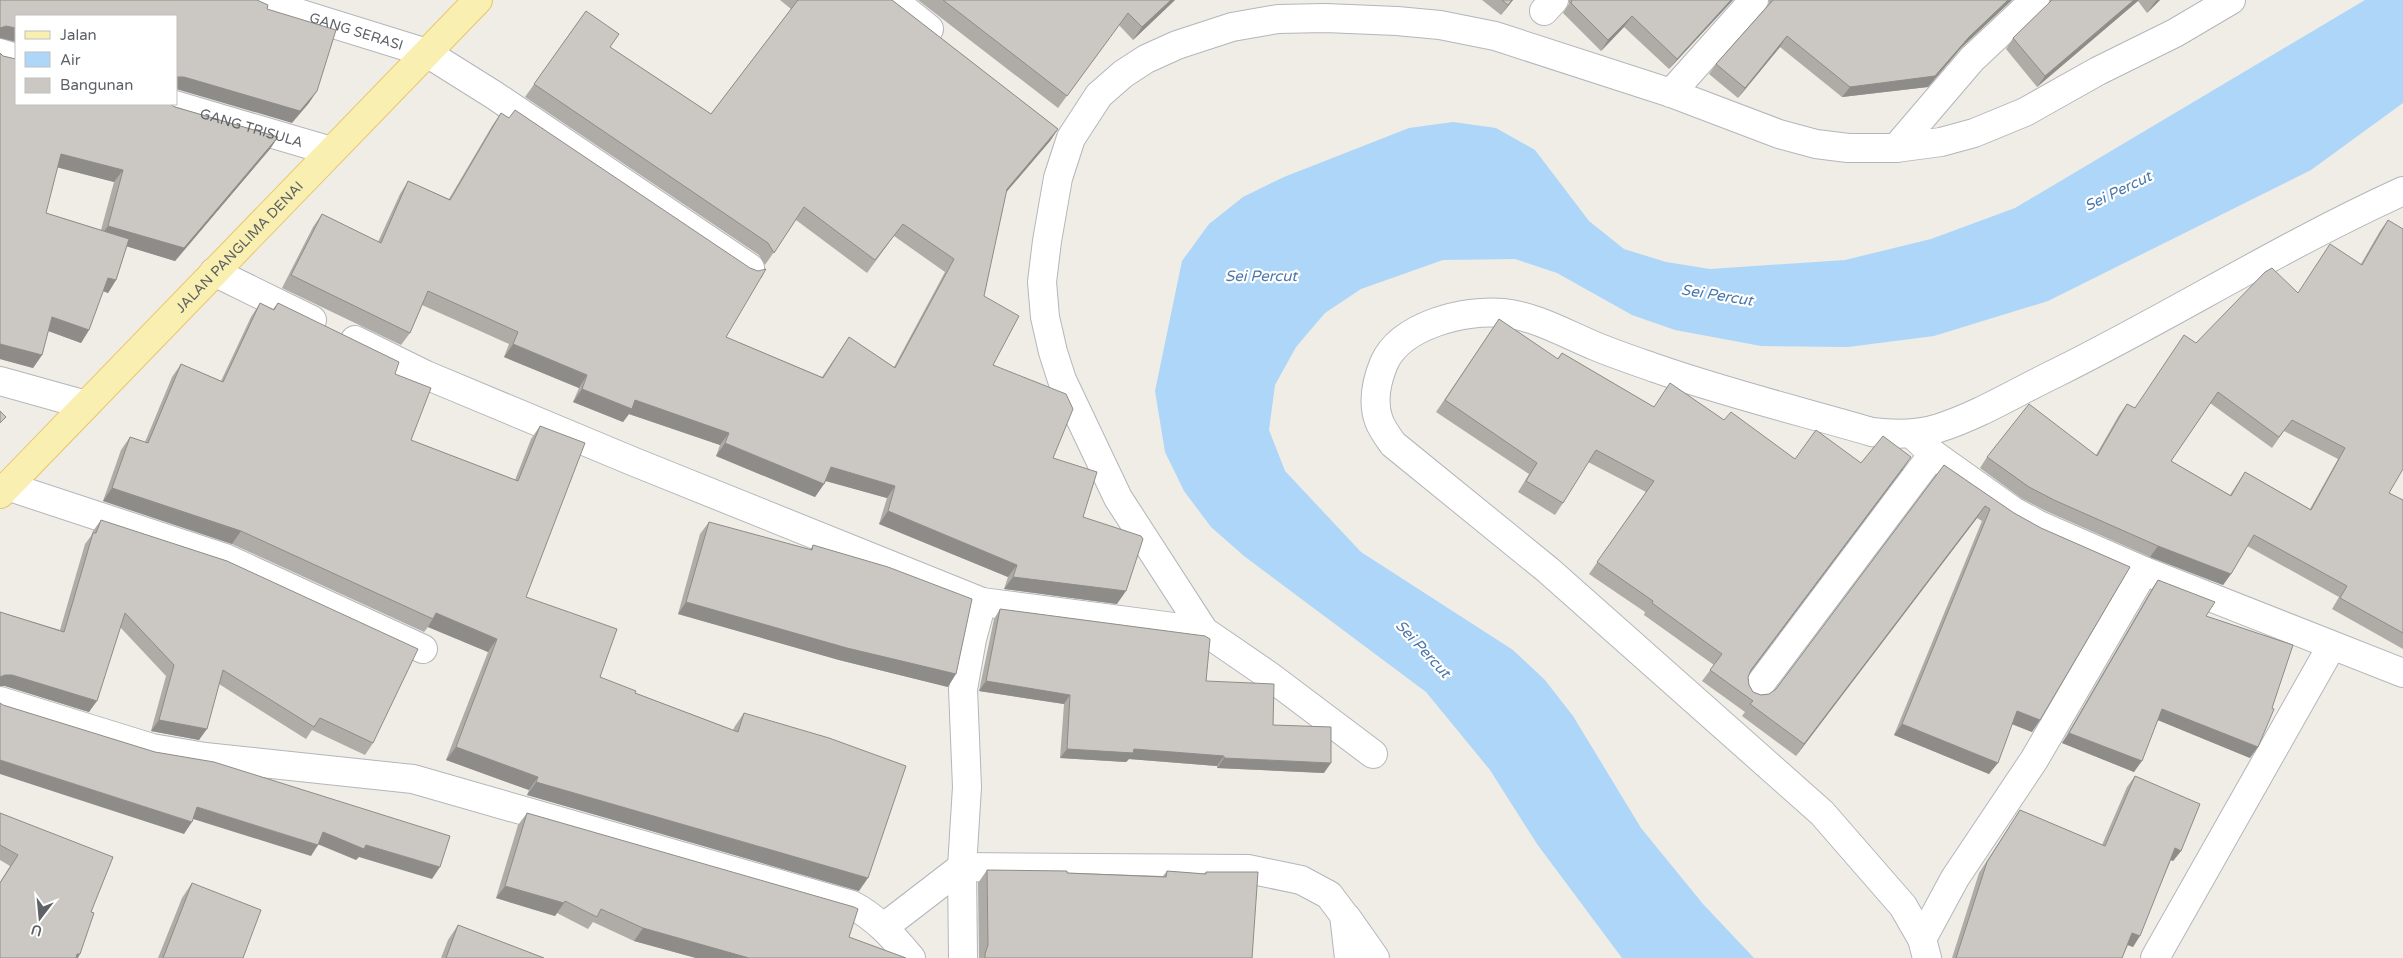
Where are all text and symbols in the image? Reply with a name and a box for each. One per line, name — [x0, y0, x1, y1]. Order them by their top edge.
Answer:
street label: GANG SERASI — [307, 9, 405, 54]
legend — [15, 15, 178, 105]
text: Jalan — [60, 26, 97, 44]
text: Air — [60, 51, 81, 69]
text: Bangunan — [60, 76, 133, 94]
street label: GANG TRISULA — [198, 105, 305, 151]
water label: Sei Percut — [2082, 166, 2156, 215]
street label: JALAN PANGLIMA DENAI — [172, 178, 307, 316]
water label: Sei Percut — [1225, 267, 1299, 285]
water label: Sei Percut — [1680, 280, 1756, 310]
water label: Sei Percut — [1392, 616, 1456, 683]
north arrow — [15, 893, 65, 943]
text: U — [29, 920, 44, 940]

